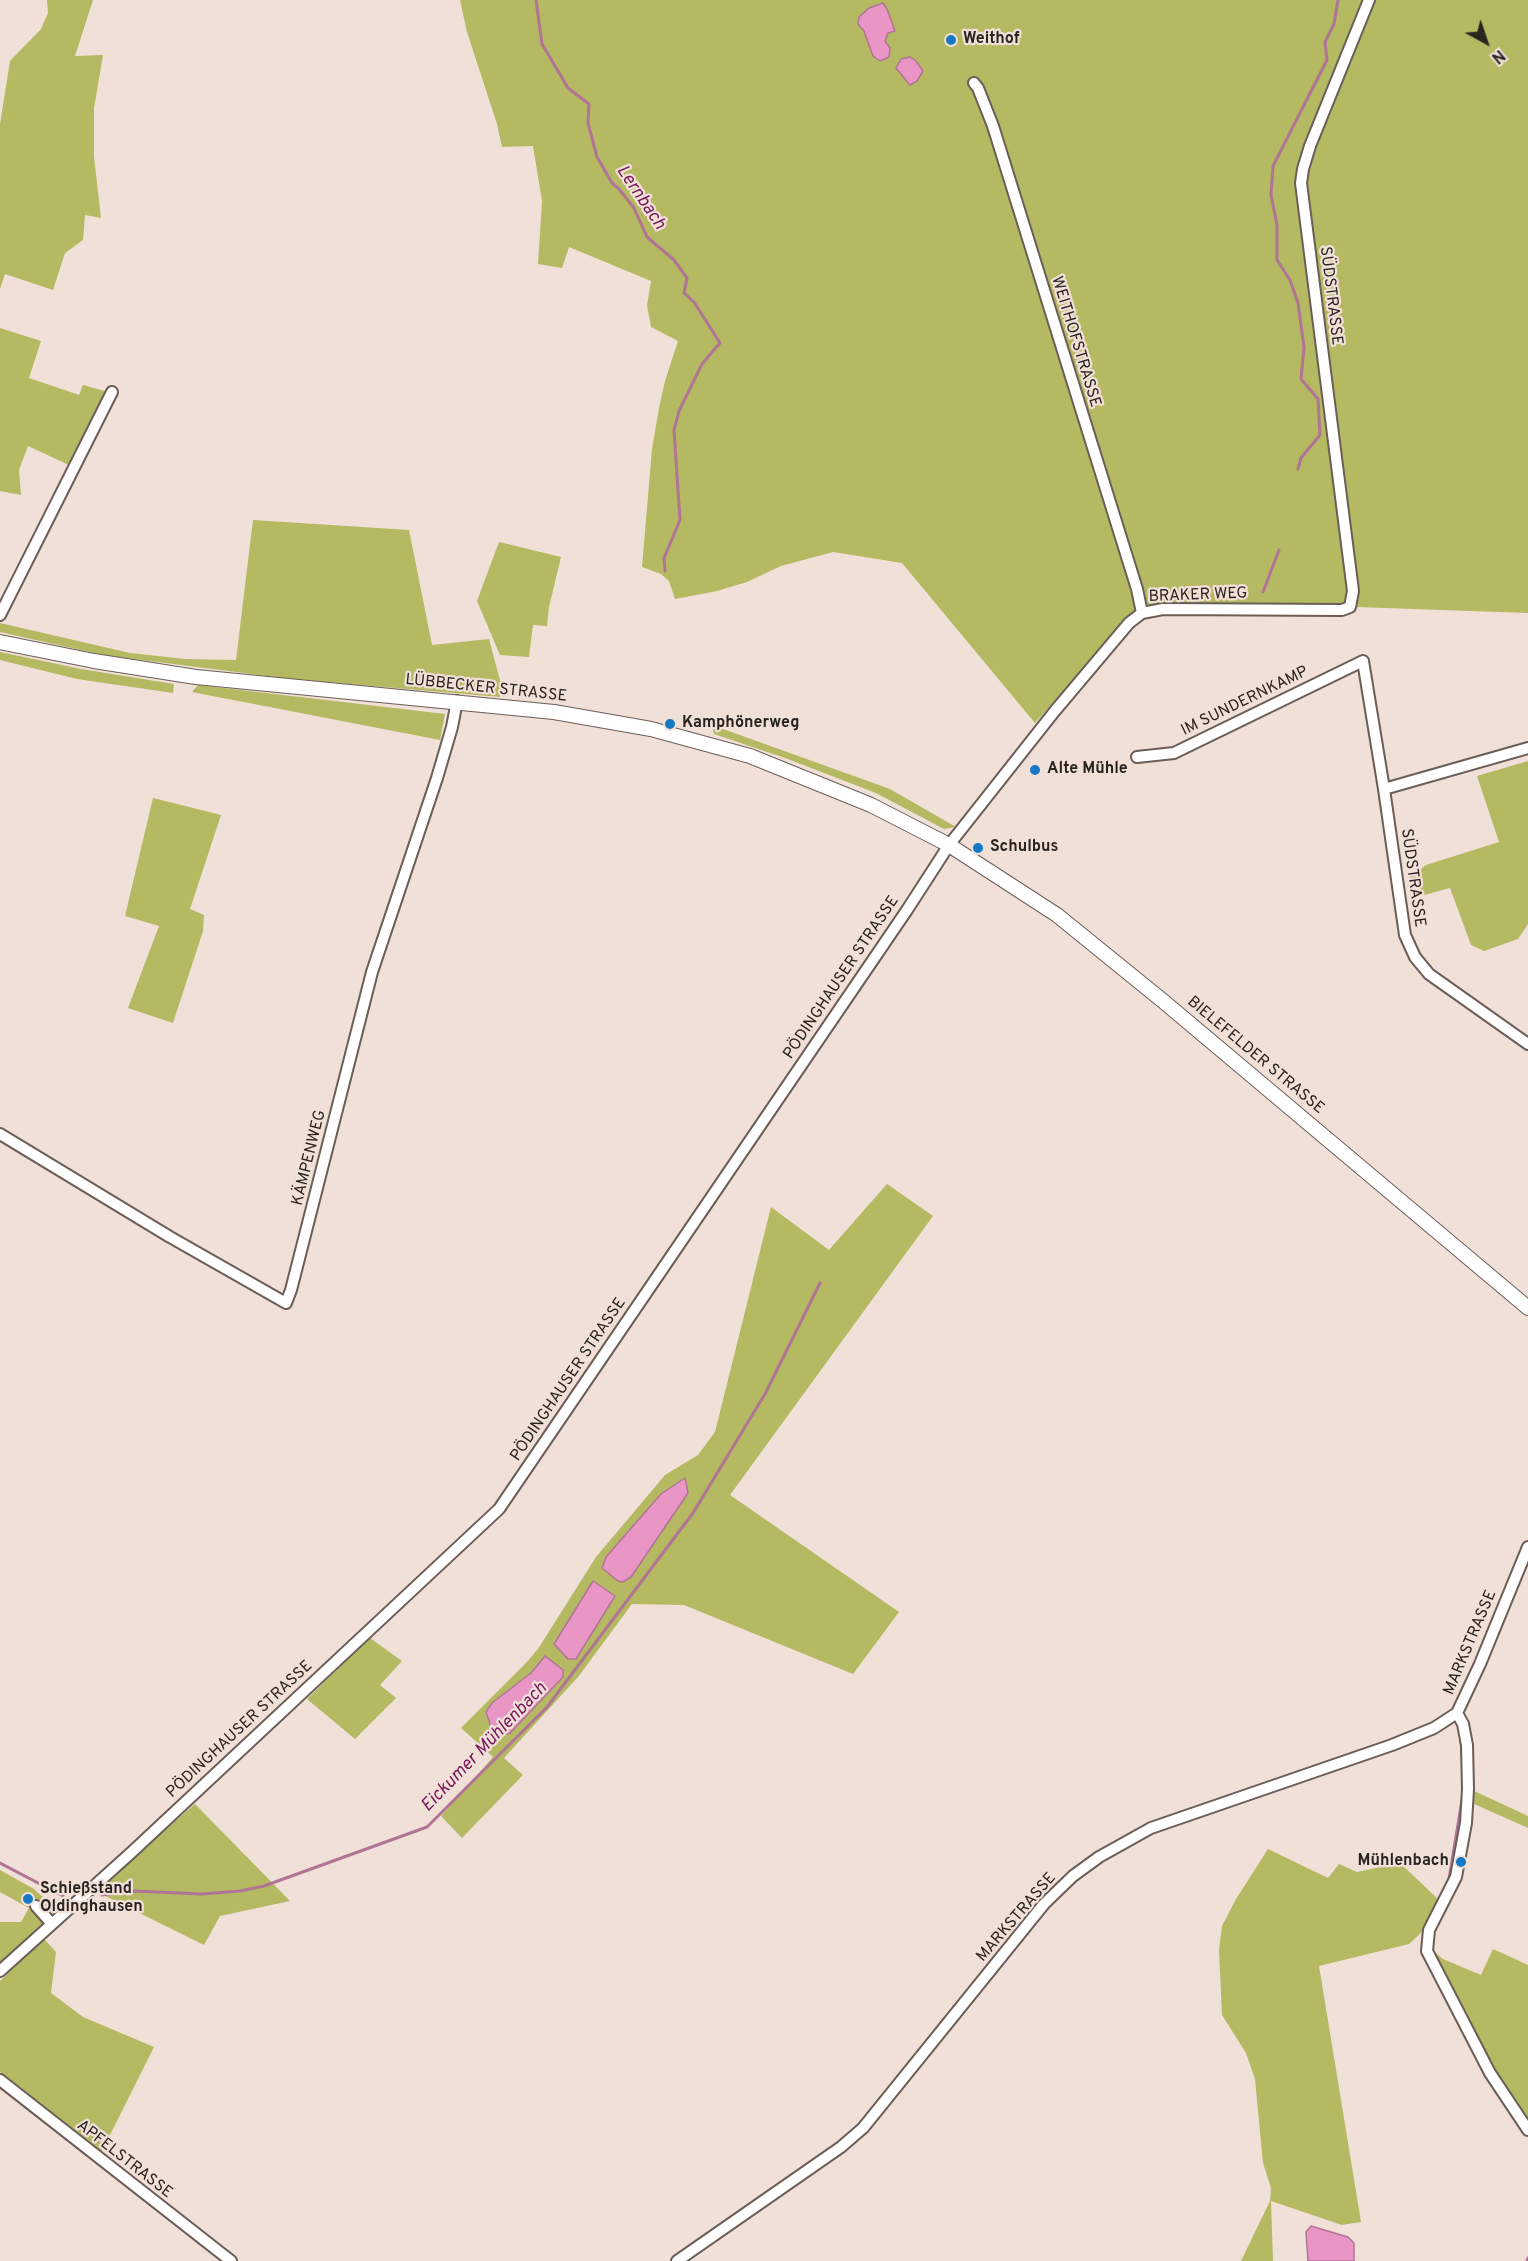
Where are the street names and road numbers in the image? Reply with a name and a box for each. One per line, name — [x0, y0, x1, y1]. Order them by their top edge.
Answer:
street label: SÜDSTRASSE — [1314, 245, 1346, 347]
street label: WEITHOFSTRASSE — [1046, 274, 1104, 410]
street label: BRAKER WEG — [1148, 585, 1248, 607]
street label: IM SUNDERNKAMP — [1178, 663, 1312, 741]
street label: LÜBBECKER STRASSE — [404, 671, 568, 707]
street label: SÜDSTRASSE — [1396, 827, 1428, 929]
street label: PÖDINGHAUSER STRASSE — [780, 893, 904, 1063]
street label: BIELEFELDER STRASSE — [1183, 993, 1327, 1119]
street label: KÄMPENWEG — [289, 1108, 331, 1208]
street label: PÖDINGHAUSER STRASSE — [507, 1295, 631, 1465]
street label: MARKSTRASSE — [1440, 1588, 1502, 1698]
street label: PÖDINGHAUSER STRASSE — [163, 1657, 317, 1803]
street label: MARKSTRASSE — [973, 1869, 1061, 1967]
street label: APFELSTRASSE — [72, 2117, 176, 2203]

